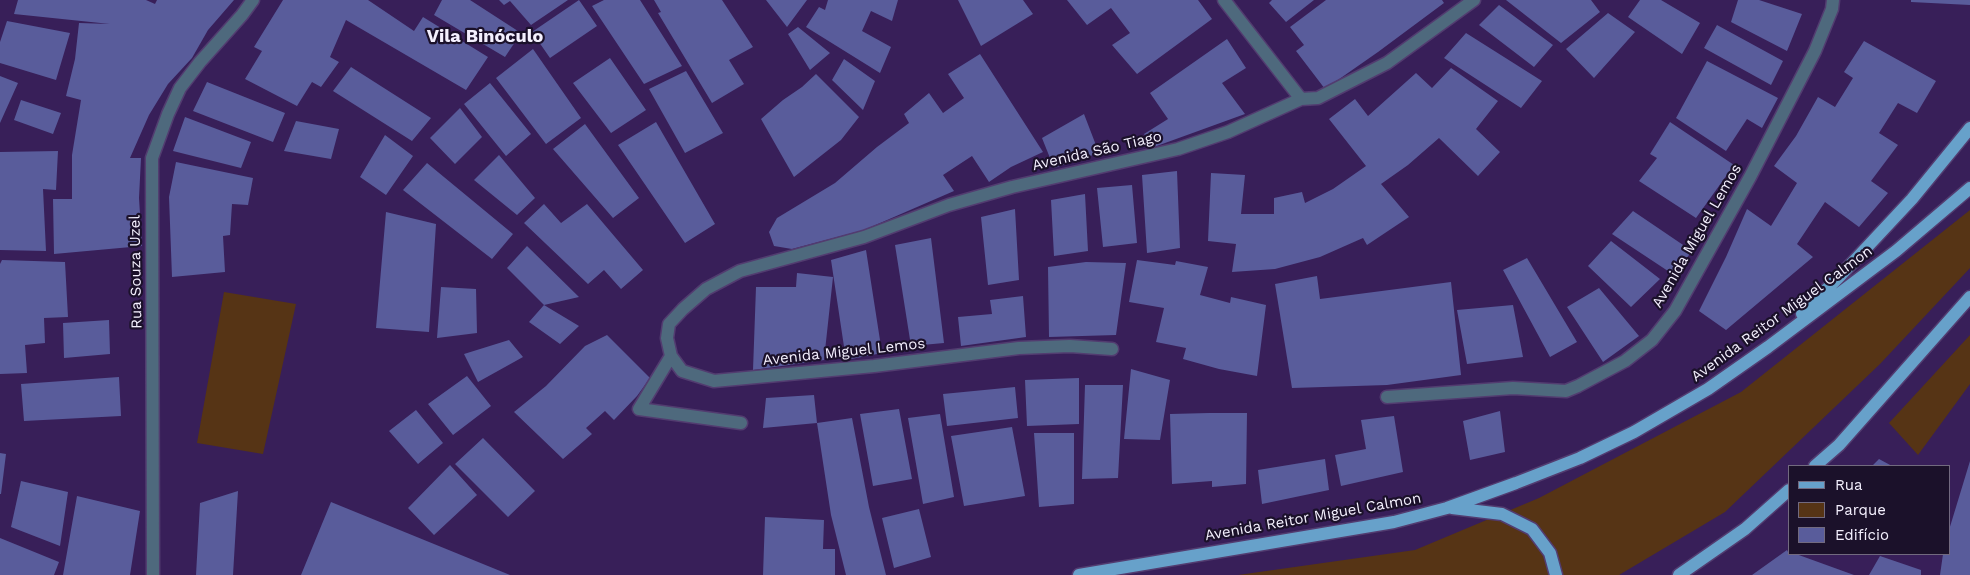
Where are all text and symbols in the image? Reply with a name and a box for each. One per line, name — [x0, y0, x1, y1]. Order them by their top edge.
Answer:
district label: Vila Binóculo — [427, 26, 543, 48]
street label: Avenida São Tiago — [1030, 127, 1164, 175]
street label: Avenida Miguel Lemos — [1648, 161, 1746, 311]
street label: Rua Souza Uzel — [126, 215, 146, 329]
street label: Avenida Reitor Miguel Calmon — [1688, 242, 1876, 386]
street label: Avenida Miguel Lemos — [762, 335, 926, 369]
legend — [1788, 465, 1950, 555]
text: Rua — [1835, 476, 1863, 494]
street label: Avenida Reitor Miguel Calmon — [1203, 489, 1423, 545]
text: Parque — [1835, 501, 1886, 519]
text: Edifício — [1835, 526, 1889, 544]

